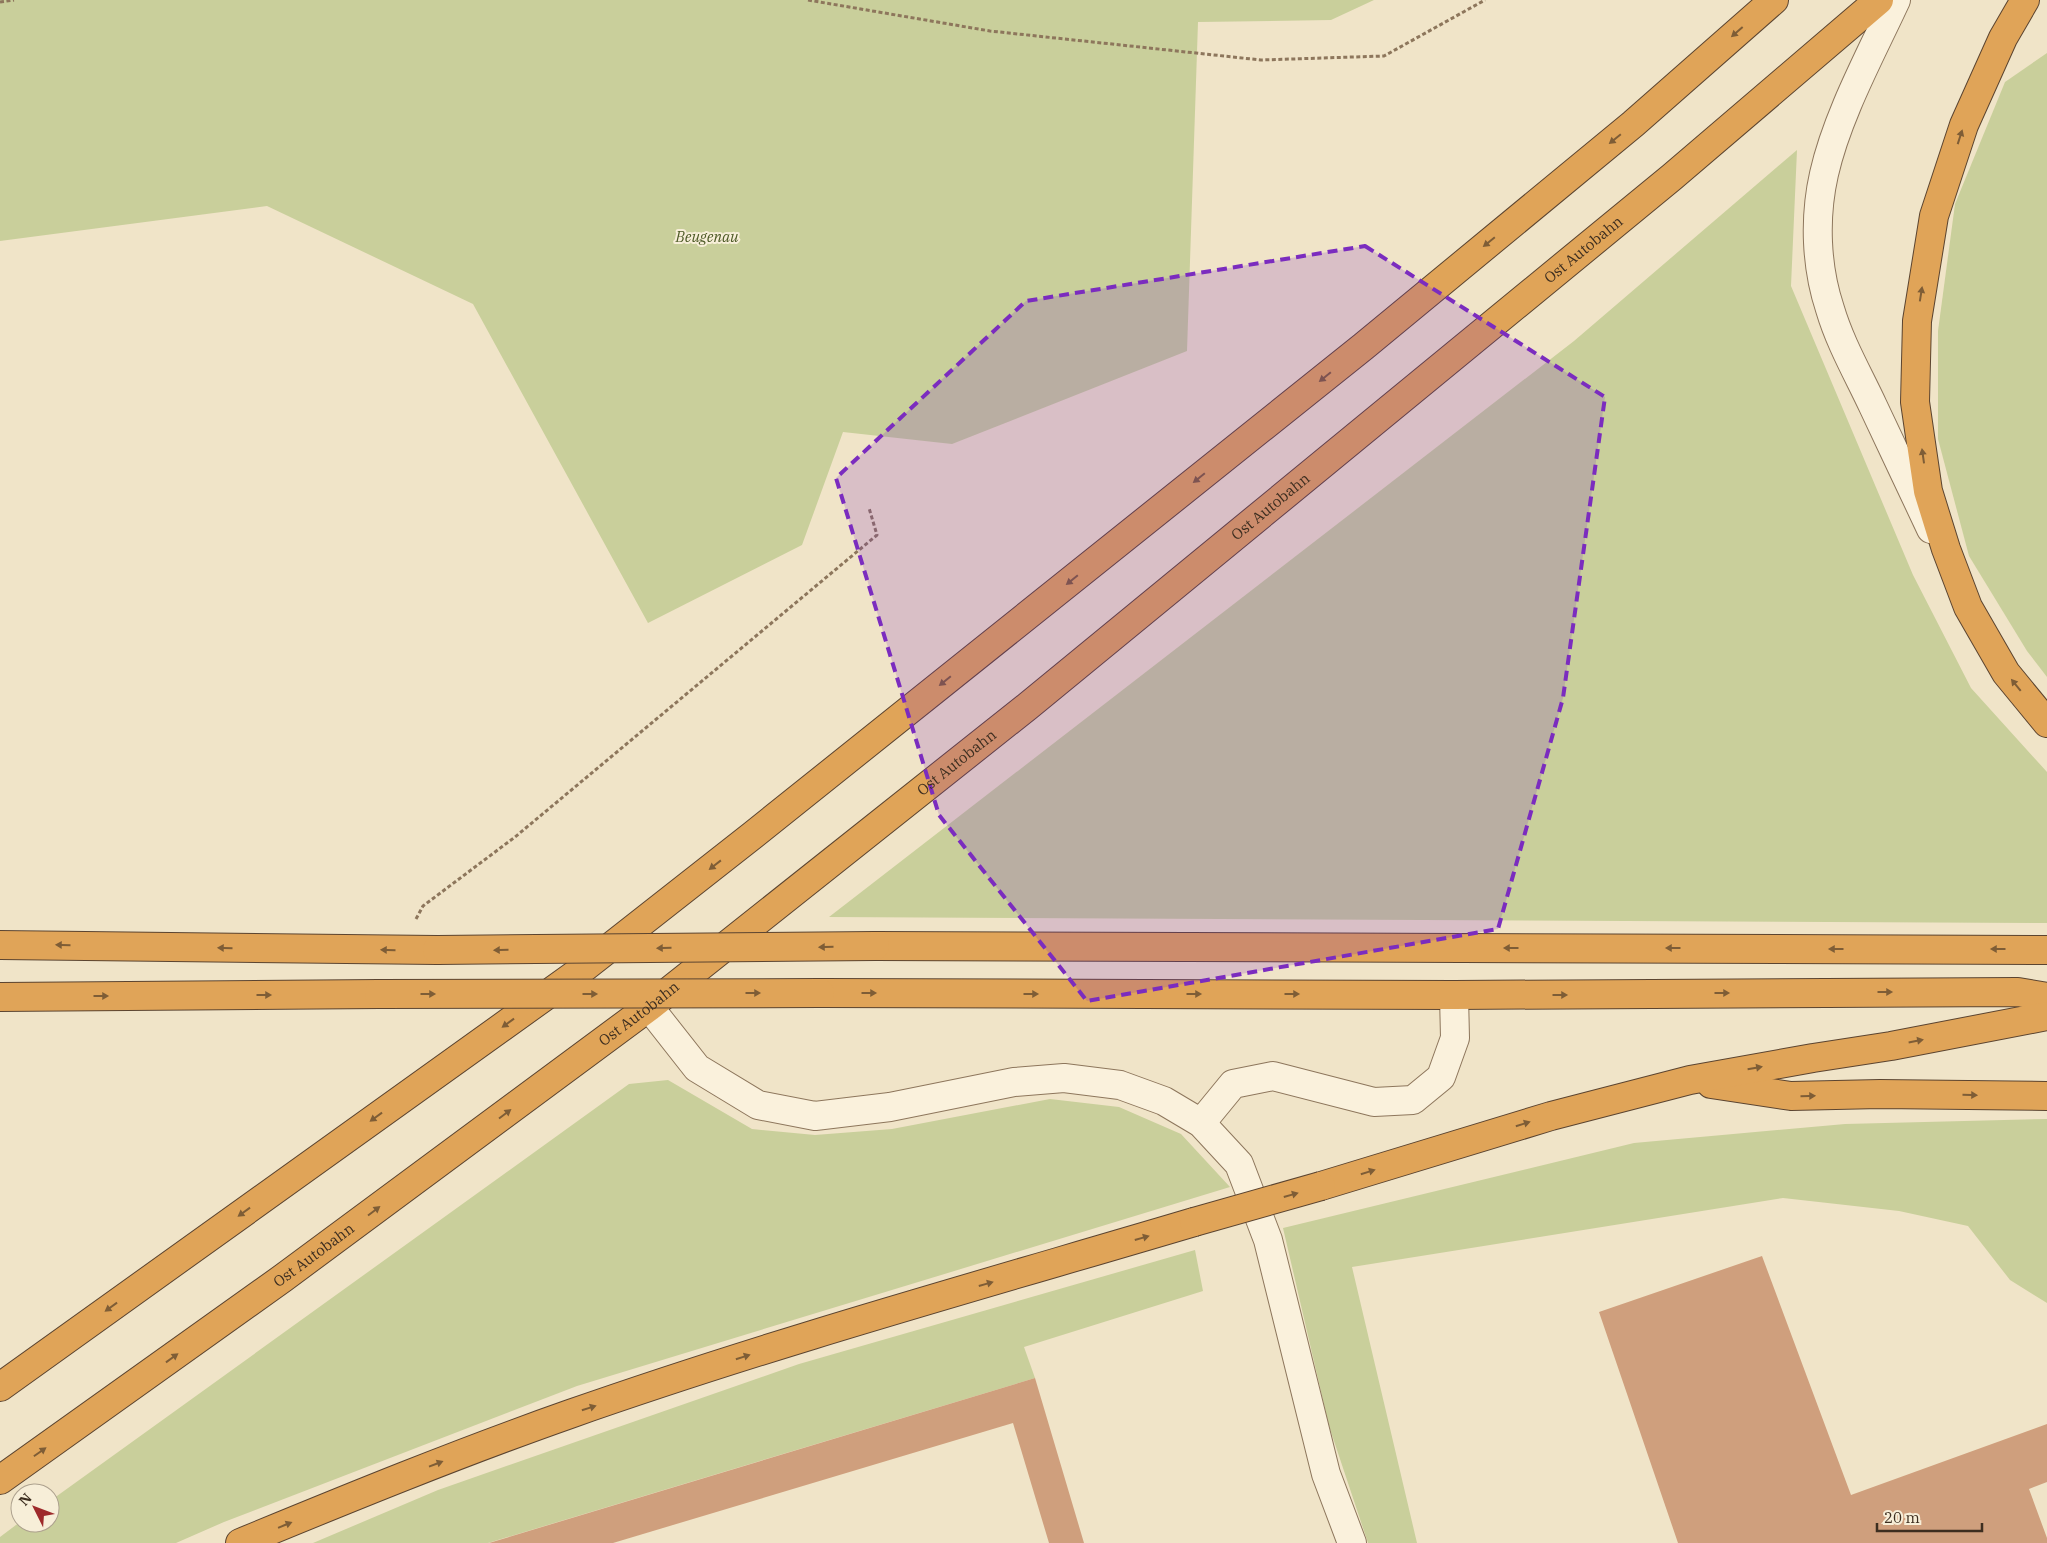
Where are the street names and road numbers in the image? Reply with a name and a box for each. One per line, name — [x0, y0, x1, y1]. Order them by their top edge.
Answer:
street label: Ost Autobahn — [1540, 211, 1627, 287]
street label: Ost Autobahn — [1227, 468, 1314, 544]
street label: Ost Autobahn — [913, 725, 1000, 800]
street label: Ost Autobahn — [595, 977, 683, 1050]
street label: Ost Autobahn — [269, 1218, 358, 1291]

